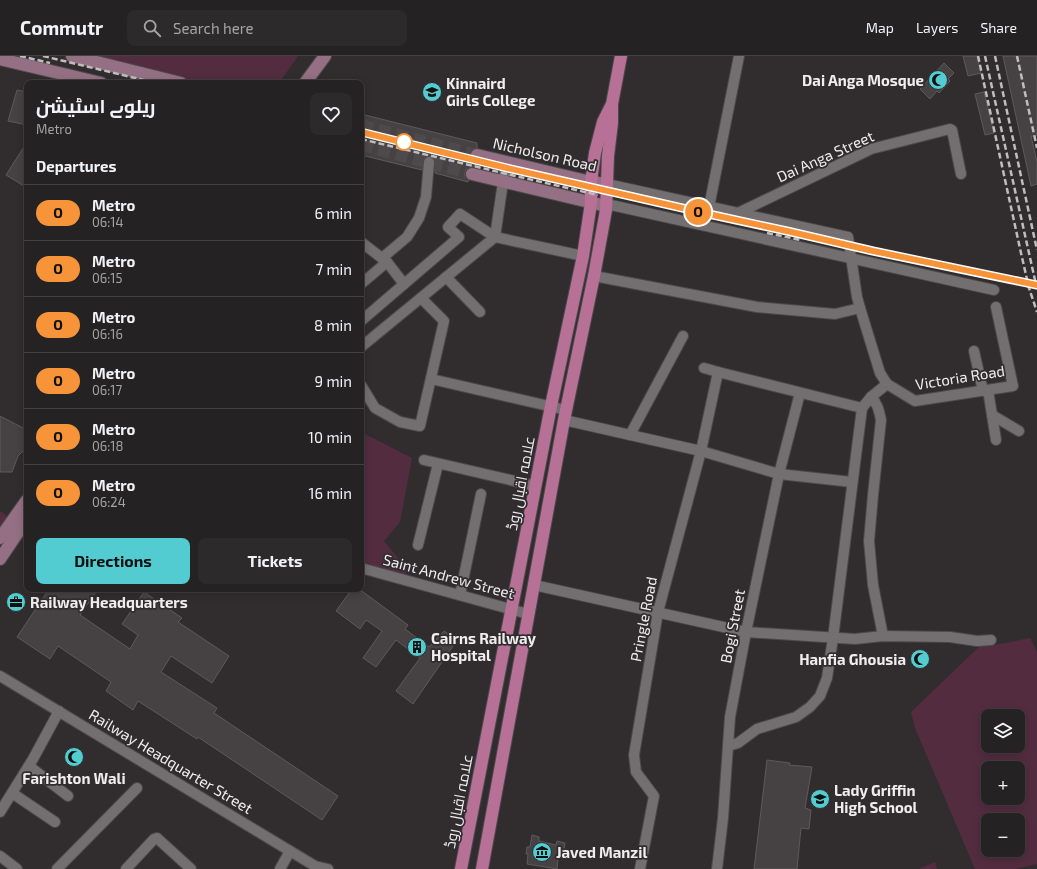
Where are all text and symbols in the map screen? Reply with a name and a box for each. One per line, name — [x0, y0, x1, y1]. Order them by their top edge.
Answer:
search box — [127, 10, 407, 46]
text: Commutr — [20, 16, 103, 39]
icon: search — [141, 17, 163, 39]
text: Search here — [173, 19, 254, 37]
text: Map — [866, 19, 894, 36]
text: Layers — [916, 19, 958, 36]
text: Share — [980, 19, 1017, 36]
mosque icon: Dai Anga Mosque — [927, 69, 949, 91]
place label: Dai Anga Mosque — [802, 71, 924, 89]
place label: Kinnaird Girls College — [446, 74, 535, 109]
school or university icon: Kinnaird Girls College — [421, 81, 443, 103]
button: heart — [310, 93, 352, 135]
text: ریلوے اسٹیشن — [36, 94, 155, 117]
text: Metro — [36, 121, 72, 137]
street label: Dai Anga Street — [774, 126, 877, 185]
unlabelled marker — [395, 133, 413, 151]
street label: Nicholson Road — [491, 133, 599, 175]
text: Departures — [36, 157, 116, 175]
text: Metro — [92, 196, 135, 214]
line badge: O — [685, 199, 711, 225]
text: O — [693, 203, 703, 220]
text: O — [53, 204, 63, 221]
text: 6 min — [314, 204, 352, 222]
text: 06:14 — [92, 214, 124, 230]
text: Metro — [92, 252, 135, 270]
text: O — [53, 260, 63, 277]
text: 7 min — [315, 260, 352, 278]
text: 06:15 — [92, 270, 123, 286]
text: Metro — [92, 308, 135, 326]
text: O — [53, 316, 63, 333]
text: 8 min — [314, 316, 352, 334]
text: 06:16 — [92, 326, 123, 342]
street label: Victoria Road — [914, 361, 1006, 393]
text: Metro — [92, 364, 135, 382]
text: O — [53, 372, 63, 389]
text: 9 min — [314, 372, 352, 390]
text: 06:17 — [92, 382, 122, 398]
text: Metro — [92, 420, 135, 438]
text: O — [53, 428, 63, 445]
text: 10 min — [308, 428, 352, 446]
street label: علامہ اقبال روڈ — [502, 435, 539, 532]
text: 06:18 — [92, 438, 123, 454]
text: Metro — [92, 476, 135, 494]
text: O — [53, 484, 63, 501]
text: 16 min — [309, 484, 352, 502]
text: 06:24 — [92, 494, 126, 510]
button: Directions — [36, 538, 190, 584]
button: Tickets — [198, 538, 352, 584]
street label: Saint Andrew Street — [381, 550, 517, 602]
street label: Pringle Road — [626, 575, 660, 663]
street label: Bogi Street — [716, 587, 748, 665]
office icon: Railway Headquarters — [5, 591, 27, 613]
place label: Railway Headquarters — [30, 593, 188, 612]
place label: Cairns Railway Hospital — [431, 629, 536, 664]
building icon: Cairns Railway Hospital — [406, 636, 428, 658]
mosque icon: Hanfia Ghousia — [909, 648, 931, 670]
place label: Hanfia Ghousia — [799, 650, 906, 668]
street label: Railway Headquarter Street — [86, 705, 256, 817]
map controls — [981, 709, 1025, 857]
button: layers — [981, 709, 1025, 753]
mosque icon: Farishton Wali — [63, 746, 85, 768]
street label: علامہ اقبال روڈ — [440, 753, 477, 850]
button: + — [981, 761, 1025, 805]
place label: Farishton Wali — [22, 769, 126, 787]
place label: Lady Griffin High School — [834, 781, 918, 816]
school or university icon: Lady Griffin High School — [809, 788, 831, 810]
button: − — [981, 813, 1025, 857]
museum icon: Javed Manzil — [531, 841, 553, 863]
place label: Javed Manzil — [556, 843, 647, 861]

